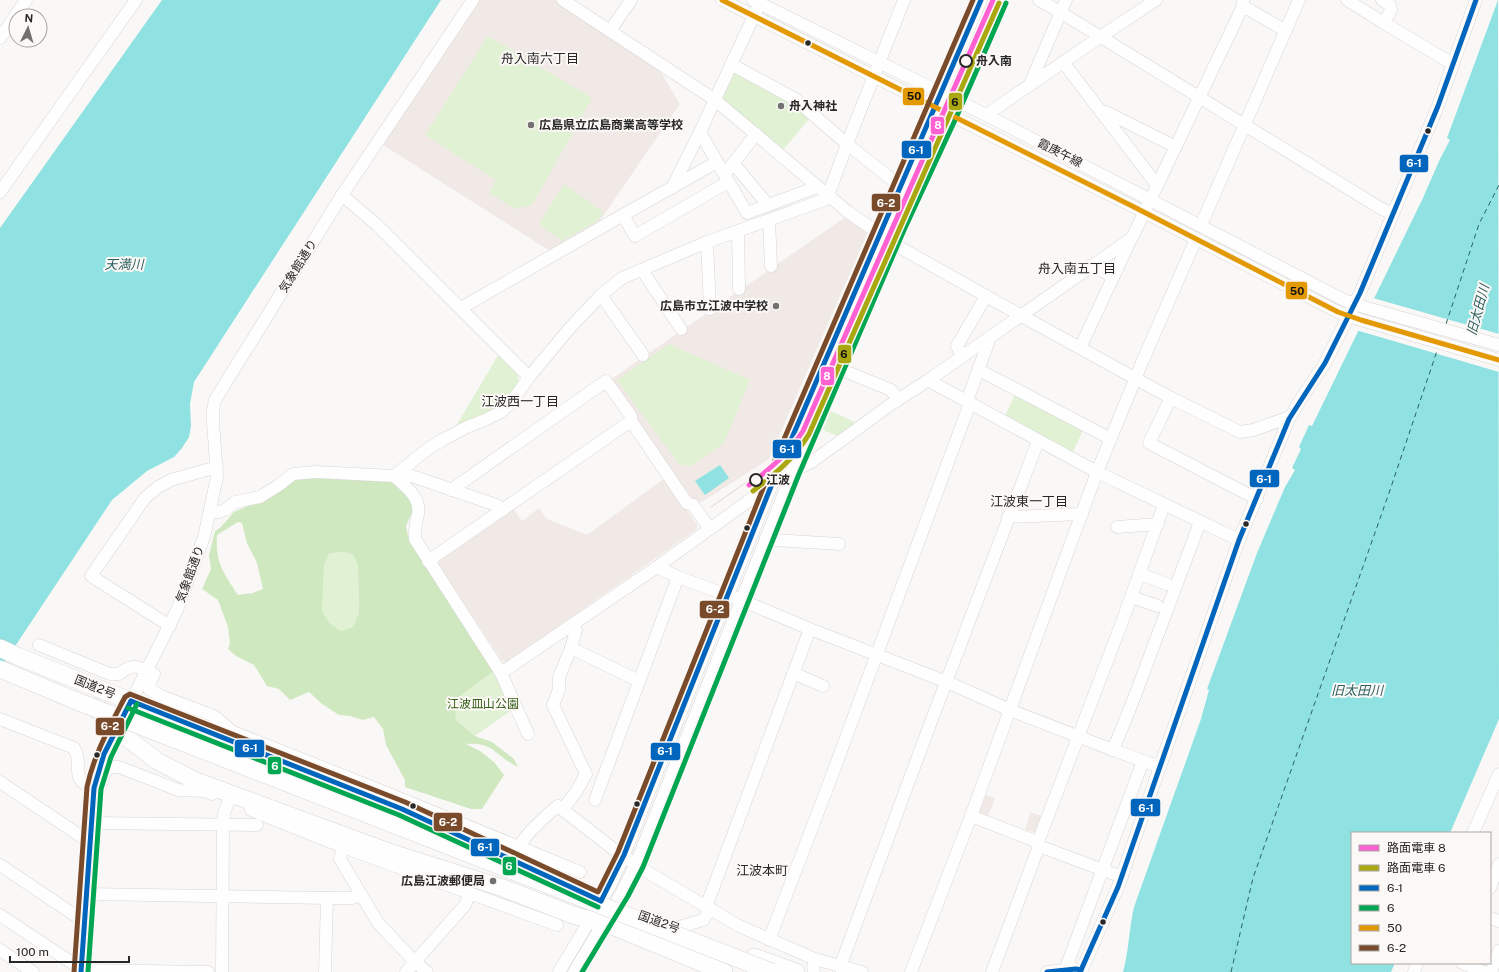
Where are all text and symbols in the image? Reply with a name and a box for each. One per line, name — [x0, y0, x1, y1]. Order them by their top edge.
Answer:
north arrow — [8, 8, 48, 48]
text: N — [24, 12, 34, 24]
unlabelled marker — [803, 38, 813, 48]
district label: 舟入南六丁目 — [501, 51, 579, 66]
marker: 舟入南 — [959, 54, 973, 68]
place label: 舟入南 — [976, 54, 1012, 68]
line badge: 50 — [902, 87, 925, 106]
text: 50 — [907, 90, 921, 102]
line badge: 6 — [948, 92, 963, 111]
text: 6 — [951, 96, 959, 108]
place label: 舟入神社 — [789, 99, 837, 113]
marker: 舟入神社 — [776, 101, 786, 111]
line badge: 8 — [930, 116, 945, 135]
place label: 広島県立広島商業高等学校 — [539, 118, 683, 132]
text: 8 — [934, 119, 942, 131]
marker: 広島県立広島商業高等学校 — [526, 120, 536, 130]
unlabelled marker — [1423, 126, 1433, 136]
street label: 霞庚午線 — [1035, 136, 1085, 170]
line badge: 6-1 — [901, 140, 932, 159]
text: 6-1 — [908, 144, 924, 156]
line badge: 6-1 — [1399, 154, 1429, 173]
text: 6-1 — [1406, 157, 1422, 169]
line badge: 6-2 — [871, 193, 901, 212]
text: 6-2 — [877, 197, 895, 209]
street label: 気象館通り — [276, 237, 320, 295]
water label: 天満川 — [104, 257, 145, 272]
district label: 舟入南五丁目 — [1038, 261, 1116, 276]
line badge: 50 — [1285, 281, 1308, 300]
water label: 旧太田川 — [1464, 281, 1492, 337]
text: 50 — [1290, 285, 1304, 297]
place label: 広島市立江波中学校 — [660, 299, 768, 313]
marker: 広島市立江波中学校 — [771, 301, 781, 311]
line badge: 6 — [837, 344, 852, 364]
text: 6 — [840, 348, 848, 360]
line badge: 8 — [820, 366, 835, 386]
text: 8 — [823, 370, 831, 382]
district label: 江波西一丁目 — [481, 394, 559, 409]
line badge: 6-1 — [772, 439, 802, 459]
text: 6-1 — [779, 443, 795, 455]
line badge: 6-1 — [1249, 469, 1280, 488]
marker: 江波 — [749, 473, 763, 487]
place label: 江波 — [766, 473, 790, 487]
text: 6-1 — [1256, 473, 1272, 485]
district label: 江波東一丁目 — [990, 494, 1068, 509]
unlabelled marker — [1241, 519, 1251, 529]
unlabelled marker — [742, 523, 752, 533]
street label: 気象館通り — [173, 543, 207, 605]
line badge: 6-2 — [699, 600, 730, 619]
text: 6-2 — [706, 603, 724, 615]
street label: 国道2号 — [72, 672, 118, 702]
water label: 旧太田川 — [1331, 683, 1385, 698]
park label: 江波皿山公園 — [447, 697, 519, 711]
line badge: 6-2 — [95, 717, 125, 736]
text: 6-2 — [101, 720, 119, 732]
line badge: 6-1 — [234, 739, 265, 758]
text: 6-1 — [242, 742, 258, 754]
line badge: 6-1 — [650, 742, 681, 761]
text: 6-1 — [657, 745, 673, 757]
unlabelled marker — [92, 750, 102, 760]
line badge: 6 — [267, 756, 282, 775]
text: 6 — [271, 760, 279, 772]
line badge: 6-1 — [1130, 798, 1161, 817]
unlabelled marker — [632, 799, 642, 809]
unlabelled marker — [408, 801, 418, 811]
text: 6-1 — [1138, 802, 1154, 814]
line badge: 6-2 — [433, 812, 463, 832]
text: 6-2 — [439, 816, 457, 828]
legend — [1351, 832, 1491, 964]
line badge: 6-1 — [470, 838, 500, 857]
text: 6-1 — [477, 841, 493, 853]
text: 路面電車 8 — [1387, 841, 1446, 855]
line badge: 6 — [502, 856, 517, 876]
text: 6 — [505, 860, 513, 872]
text: 路面電車 6 — [1387, 861, 1445, 875]
district label: 江波本町 — [736, 863, 788, 878]
place label: 広島江波郵便局 — [401, 874, 485, 888]
marker: 広島江波郵便局 — [488, 876, 498, 886]
text: 6-1 — [1387, 881, 1403, 895]
text: 6 — [1387, 901, 1394, 915]
street label: 国道2号 — [636, 908, 682, 936]
unlabelled marker — [1098, 917, 1108, 927]
text: 50 — [1387, 921, 1402, 935]
scale bar — [10, 938, 129, 964]
text: 6-2 — [1387, 941, 1406, 955]
text: 100 m — [16, 945, 49, 959]

